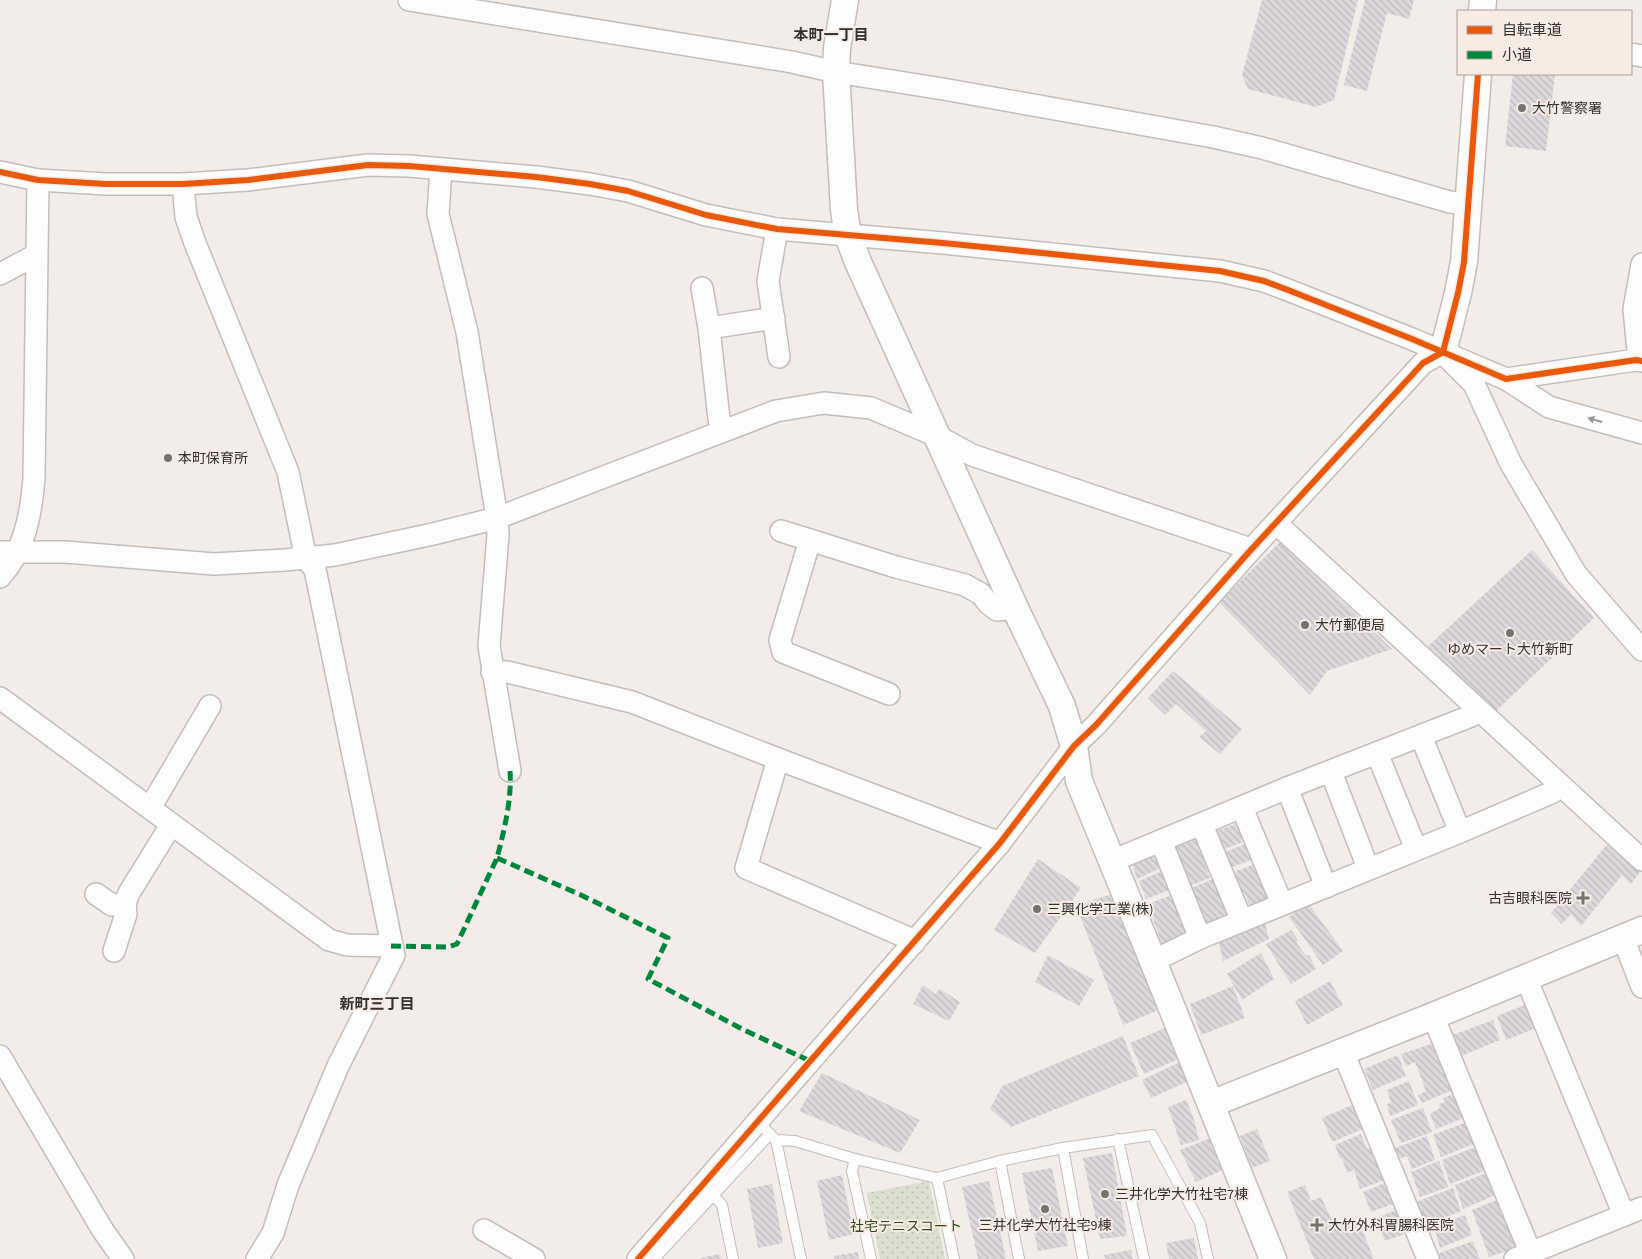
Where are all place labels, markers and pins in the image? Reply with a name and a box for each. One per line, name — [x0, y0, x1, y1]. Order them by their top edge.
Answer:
place label: 大竹警察署 — [1532, 99, 1602, 119]
marker: 大竹警察署 — [1516, 102, 1528, 114]
place label: 本町保育所 — [178, 449, 248, 469]
marker: 本町保育所 — [162, 452, 174, 464]
place label: 大竹郵便局 — [1315, 616, 1385, 636]
marker: 大竹郵便局 — [1299, 619, 1311, 631]
marker: ゆめマート大竹新町 — [1504, 627, 1516, 639]
place label: ゆめマート大竹新町 — [1447, 640, 1573, 660]
place label: 古吉眼科医院 — [1488, 889, 1572, 909]
marker: 古吉眼科医院 — [1576, 891, 1590, 905]
place label: 三興化学工業(株) — [1047, 900, 1153, 920]
marker: 三興化学工業(株) — [1031, 903, 1043, 915]
place label: 三井化学大竹社宅7棟 — [1115, 1185, 1248, 1205]
marker: 三井化学大竹社宅7棟 — [1099, 1188, 1111, 1200]
marker: 三井化学大竹社宅9棟 — [1039, 1203, 1051, 1215]
place label: 三井化学大竹社宅9棟 — [979, 1216, 1111, 1236]
place label: 大竹外科胃腸科医院 — [1328, 1216, 1454, 1236]
marker: 大竹外科胃腸科医院 — [1310, 1218, 1324, 1232]

